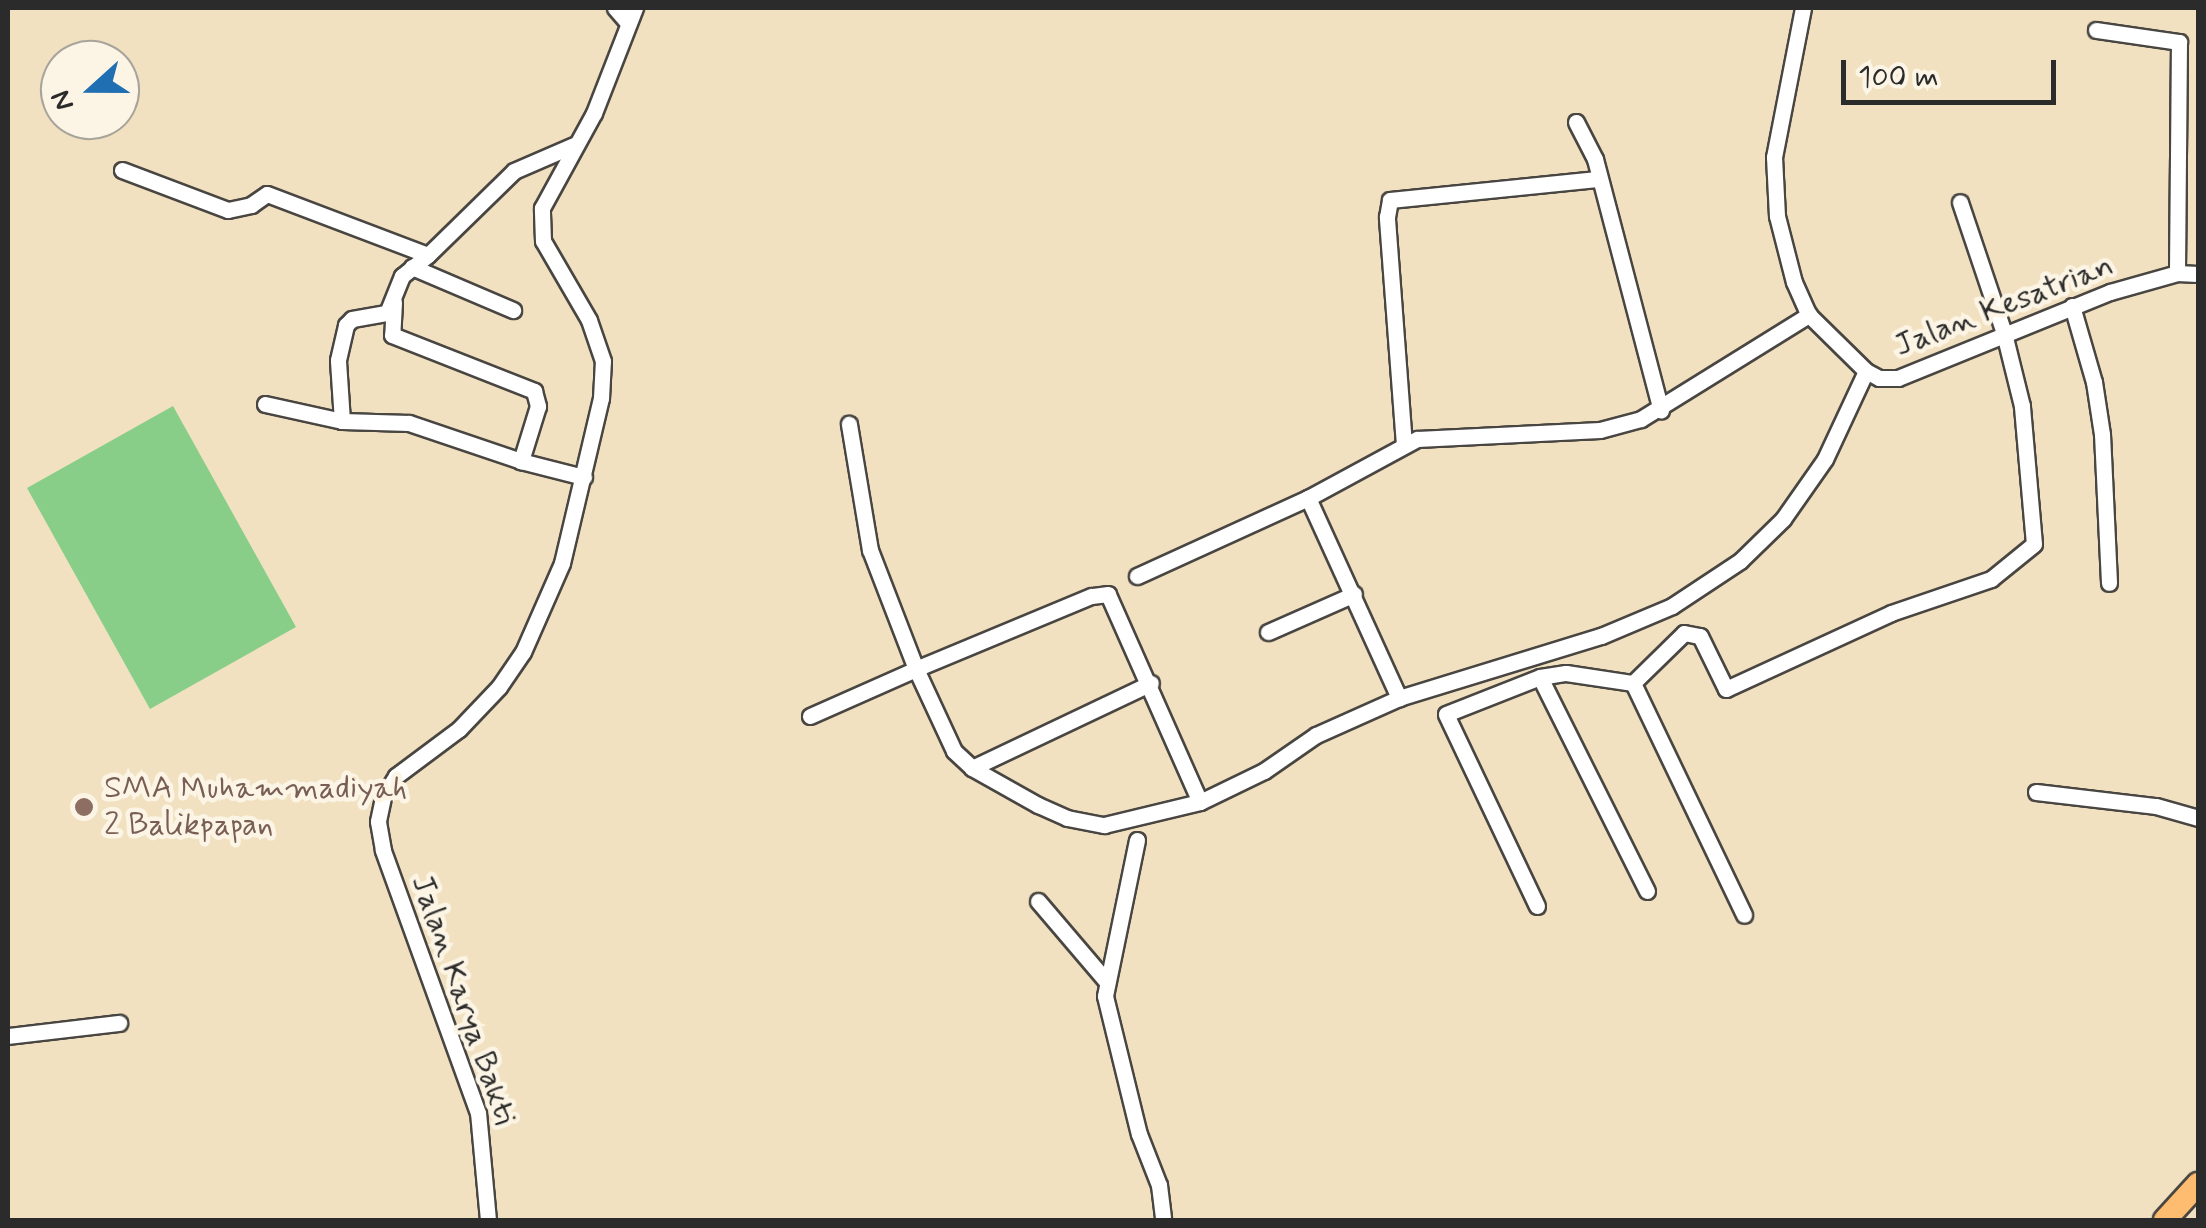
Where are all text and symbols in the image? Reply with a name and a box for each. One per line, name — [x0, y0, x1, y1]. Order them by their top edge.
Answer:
north arrow — [40, 40, 140, 140]
scale bar — [1846, 40, 2061, 102]
text: 100 m — [1858, 58, 1939, 97]
text: N — [43, 85, 84, 116]
street label: Jalan Kesatrian — [1890, 247, 2118, 365]
place label: SMA Muhammadiyah 2 Balikpapan — [104, 770, 406, 845]
marker: SMA Muhammadiyah 2 Balikpapan — [73, 796, 95, 818]
street label: Jalan Karya Bakti — [403, 871, 523, 1129]

